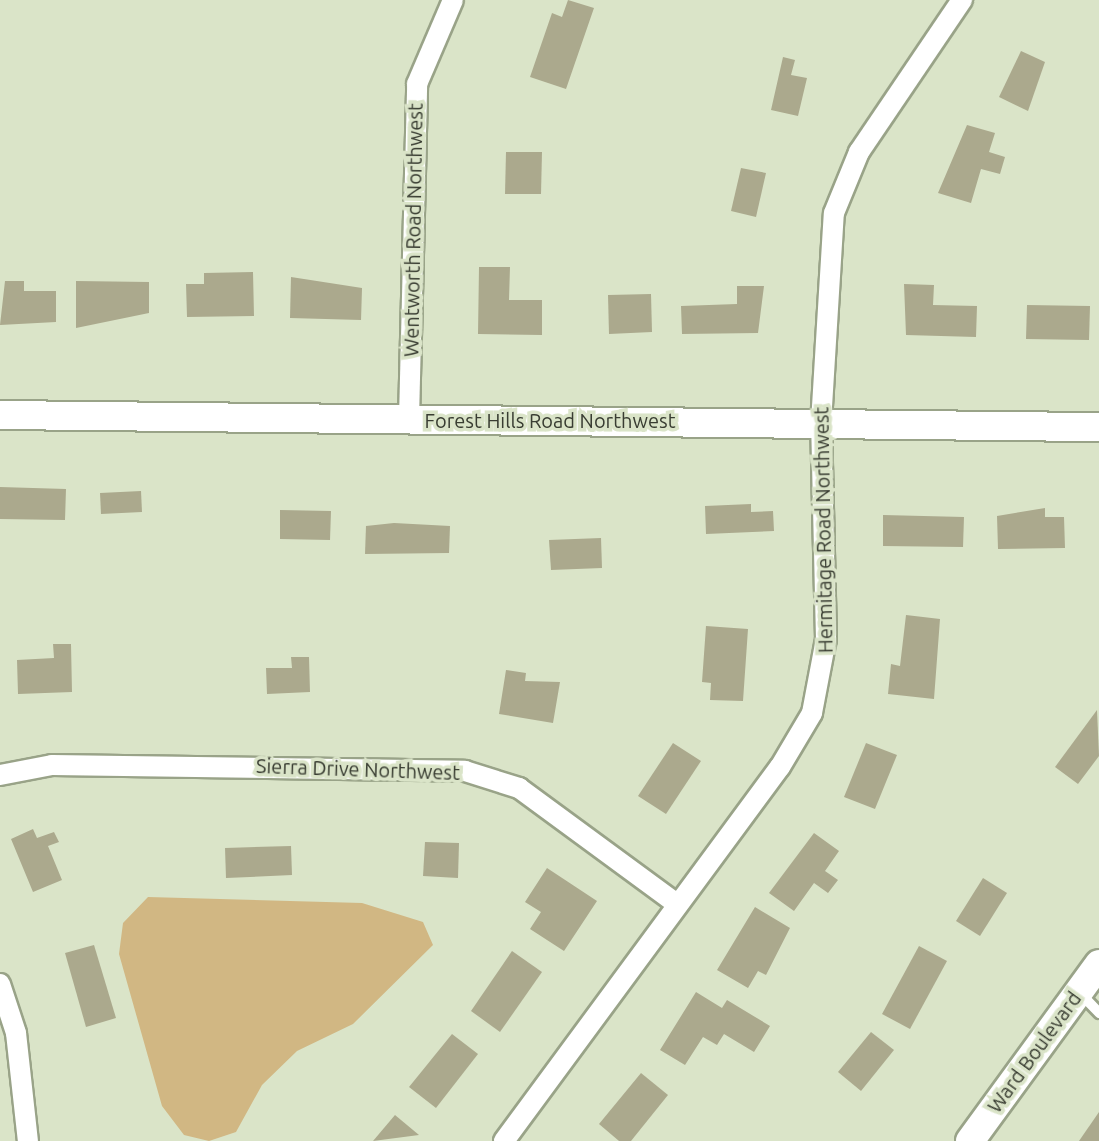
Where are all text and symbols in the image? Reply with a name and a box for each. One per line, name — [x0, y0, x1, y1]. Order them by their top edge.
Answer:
street label: Wentworth Road Northwest — [399, 103, 427, 357]
street label: Hermitage Road Northwest — [809, 407, 837, 653]
street label: Forest Hills Road Northwest — [424, 408, 676, 432]
street label: Sierra Drive Northwest — [256, 753, 460, 785]
street label: Ward Boulevard — [982, 987, 1086, 1117]

